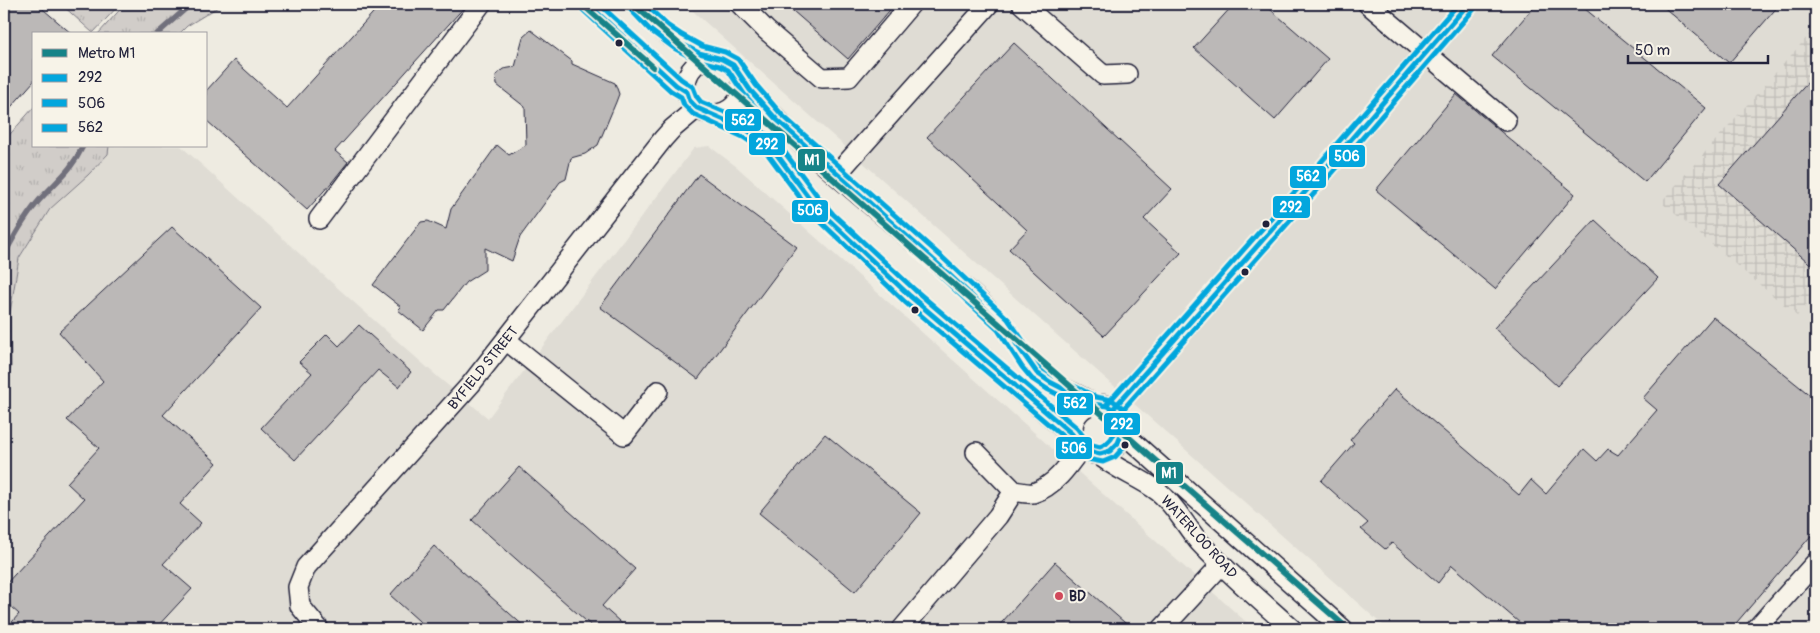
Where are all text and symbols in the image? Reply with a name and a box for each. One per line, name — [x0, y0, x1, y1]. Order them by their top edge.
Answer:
legend — [32, 32, 208, 148]
scale bar — [1628, 32, 1768, 64]
unlabelled marker — [614, 38, 624, 48]
text: 50 m — [1635, 41, 1670, 60]
text: Metro M1 — [78, 44, 135, 63]
text: 292 — [78, 68, 103, 87]
text: 506 — [78, 94, 105, 113]
line badge: 562 — [724, 108, 762, 132]
text: 562 — [731, 112, 755, 129]
text: 562 — [78, 118, 103, 137]
line badge: 292 — [748, 132, 786, 156]
text: 292 — [756, 136, 779, 153]
line badge: 506 — [1328, 144, 1366, 168]
line badge: M1 — [797, 148, 826, 172]
text: 506 — [1334, 148, 1360, 165]
text: M1 — [804, 152, 820, 169]
line badge: 562 — [1289, 165, 1327, 189]
text: 562 — [1296, 168, 1320, 185]
line badge: 292 — [1272, 195, 1311, 219]
line badge: 506 — [791, 199, 829, 223]
text: 292 — [1280, 199, 1303, 216]
text: 506 — [797, 202, 823, 219]
unlabelled marker — [1261, 219, 1271, 229]
unlabelled marker — [1240, 267, 1250, 277]
unlabelled marker — [910, 305, 920, 315]
street label: BYFIELD STREET — [444, 323, 522, 413]
line badge: 562 — [1056, 392, 1094, 416]
text: 562 — [1063, 395, 1087, 412]
line badge: 292 — [1103, 412, 1141, 436]
text: 292 — [1111, 416, 1134, 433]
line badge: 506 — [1055, 436, 1093, 460]
text: 506 — [1061, 440, 1087, 457]
unlabelled marker — [1120, 440, 1130, 450]
line badge: M1 — [1155, 461, 1184, 485]
text: M1 — [1161, 465, 1177, 482]
street label: WATERLOO ROAD — [1157, 492, 1241, 582]
place label: BD — [1069, 588, 1086, 605]
marker: BD — [1053, 590, 1065, 602]

